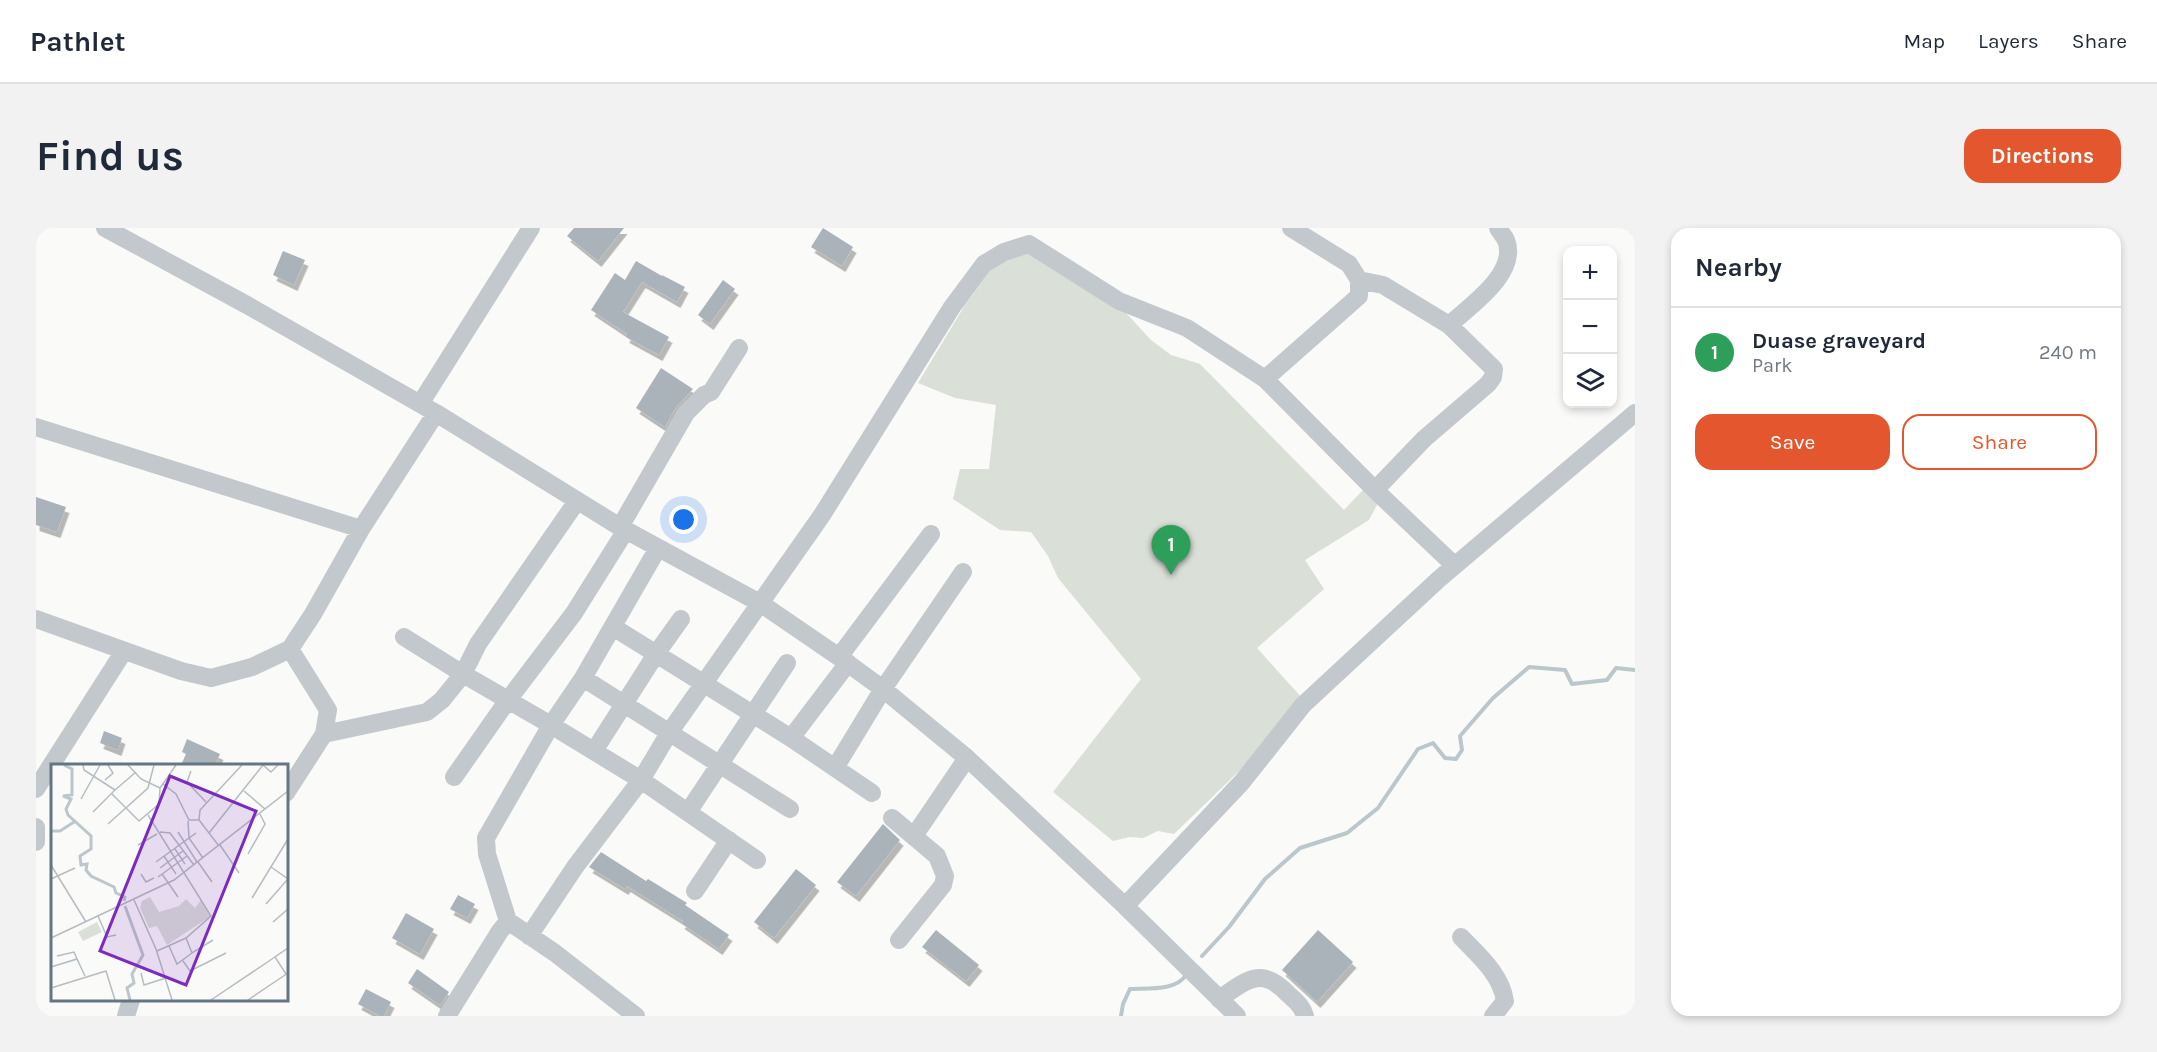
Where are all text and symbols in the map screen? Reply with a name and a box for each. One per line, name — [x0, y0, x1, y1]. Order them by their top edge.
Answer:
text: Pathlet — [30, 25, 126, 58]
text: Map — [1903, 29, 1945, 53]
text: Layers — [1978, 29, 2039, 53]
text: Share — [2072, 29, 2127, 53]
button: Directions — [1964, 129, 2121, 183]
text: Find us — [36, 131, 184, 181]
map controls — [1563, 246, 1617, 408]
button: + — [1563, 246, 1617, 300]
text: Nearby — [1695, 252, 1782, 283]
button: − — [1563, 300, 1617, 354]
text: Duase graveyard — [1752, 328, 1926, 354]
text: 1 — [1711, 341, 1718, 364]
text: 240 m — [2039, 341, 2097, 364]
button: layers — [1563, 354, 1617, 408]
text: Park — [1752, 354, 1793, 377]
button: Save — [1695, 414, 1890, 470]
button: Share — [1902, 414, 2097, 470]
your location — [669, 505, 698, 534]
pin: 1 — [1152, 526, 1190, 575]
inset map — [51, 764, 288, 1001]

